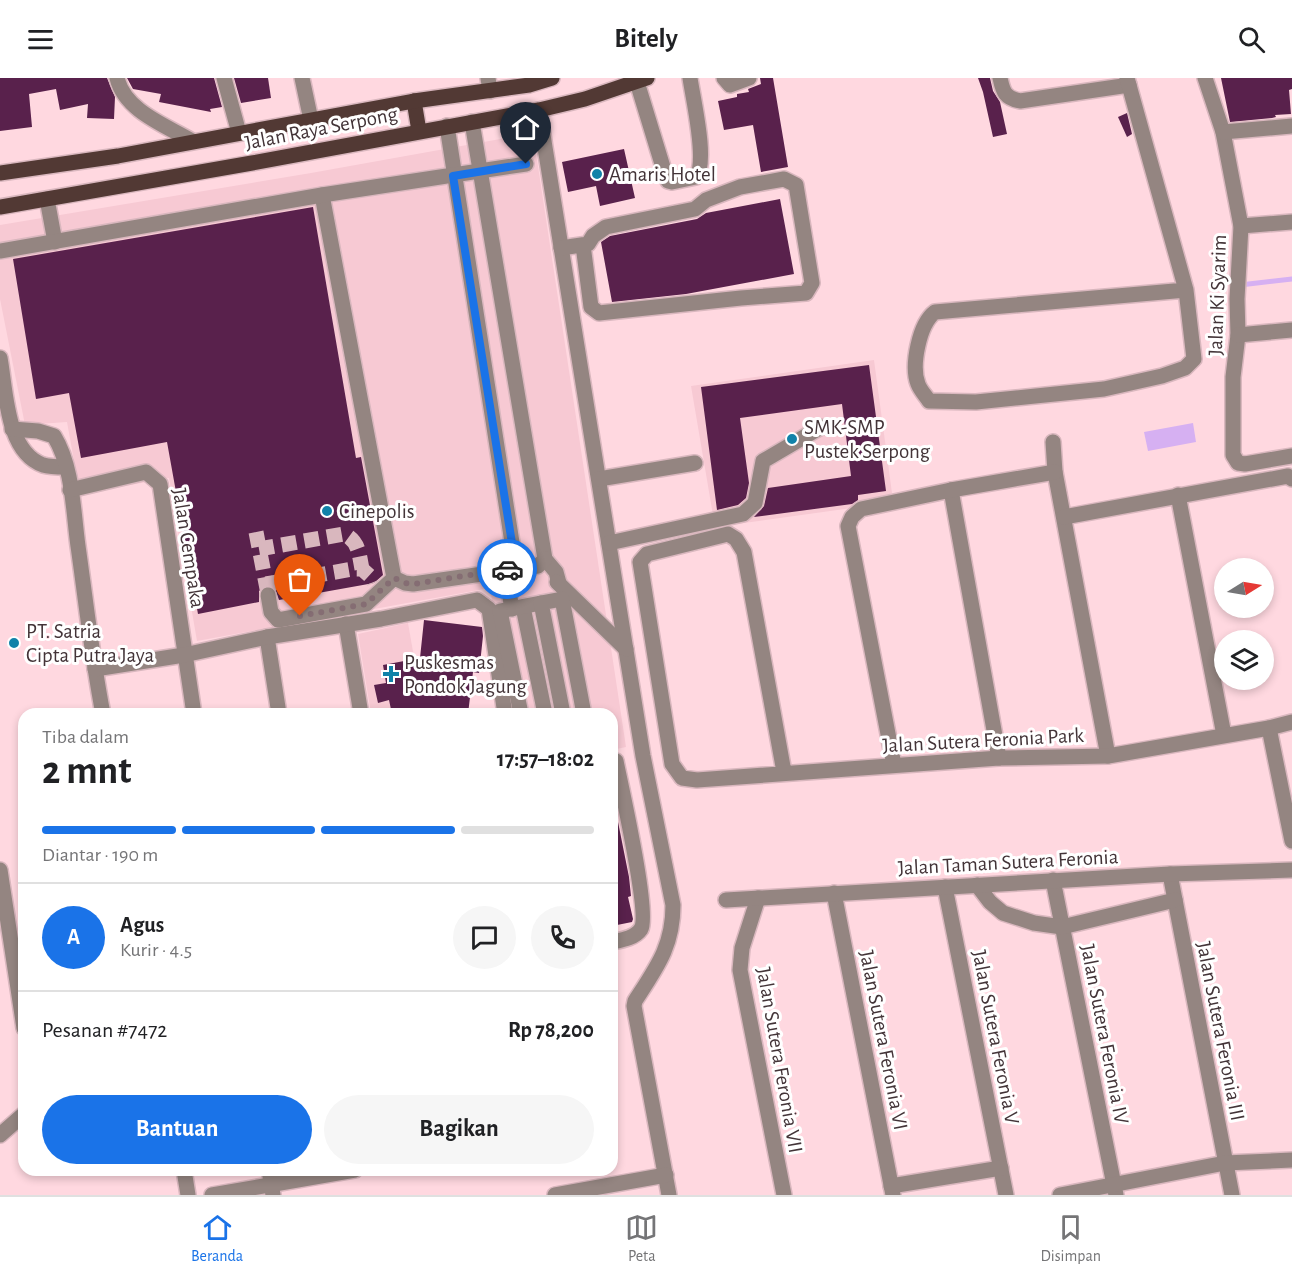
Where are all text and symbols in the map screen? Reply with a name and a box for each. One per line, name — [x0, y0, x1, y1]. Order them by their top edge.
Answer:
icon: menu — [24, 23, 57, 56]
icon: search — [1235, 23, 1268, 56]
text: Bitely — [614, 25, 678, 52]
pin — [500, 102, 551, 164]
street label: Jalan Raya Serpong — [243, 103, 400, 154]
icon: home — [509, 111, 542, 144]
place label: Amaris Hotel — [609, 164, 716, 185]
marker: Amaris Hotel — [590, 167, 604, 181]
street label: Jalan Ki Syarim — [1205, 234, 1230, 356]
place label: SMK-SMP Pustek Serpong — [804, 417, 931, 462]
marker: SMK-SMP Pustek Serpong — [785, 432, 799, 446]
street label: Jalan Cempaka — [169, 487, 208, 610]
place label: Cinepolis — [339, 501, 415, 522]
marker: Cinepolis — [320, 504, 334, 518]
courier — [477, 539, 537, 599]
icon: car — [491, 553, 524, 586]
pin — [274, 554, 325, 616]
north arrow — [1214, 558, 1274, 618]
map controls — [1214, 558, 1274, 690]
icon: bag — [283, 563, 316, 596]
place label: PT. Satria Cipta Putra Jaya — [26, 621, 154, 666]
button: layers — [1214, 630, 1274, 690]
marker: PT. Satria Cipta Putra Jaya — [7, 636, 21, 650]
place label: Puskesmas Pondok Jagung — [404, 652, 528, 697]
marker: Puskesmas Pondok Jagung — [382, 665, 400, 683]
street label: Jalan Sutera Feronia Park — [882, 725, 1085, 756]
text: Tiba dalam — [42, 727, 129, 747]
text: 17:57–18:02 — [497, 748, 594, 770]
text: 2 mnt — [42, 752, 131, 791]
text: Diantar · 190 m — [42, 845, 158, 865]
street label: Jalan Taman Sutera Feronia — [897, 846, 1119, 879]
button: chat — [453, 906, 516, 969]
button: phone — [531, 906, 594, 969]
text: Agus — [120, 914, 164, 936]
text: A — [67, 926, 80, 948]
text: Kurir · 4.5 — [120, 940, 192, 960]
street label: Jalan Sutera Feronia III — [1193, 940, 1248, 1122]
street label: Jalan Sutera Feronia IV — [1077, 943, 1132, 1126]
street label: Jalan Sutera Feronia VI — [856, 948, 911, 1132]
street label: Jalan Sutera Feronia V — [968, 948, 1023, 1126]
street label: Jalan Sutera Feronia VII — [753, 966, 806, 1155]
text: Pesanan #7472 — [42, 1019, 167, 1041]
text: Rp 78,200 — [508, 1019, 594, 1041]
button: Bantuan — [42, 1095, 312, 1164]
button: Bagikan — [324, 1095, 594, 1164]
tab: Beranda — [191, 1211, 243, 1266]
tab: Peta — [625, 1211, 658, 1266]
tab: Disimpan — [1040, 1211, 1101, 1266]

